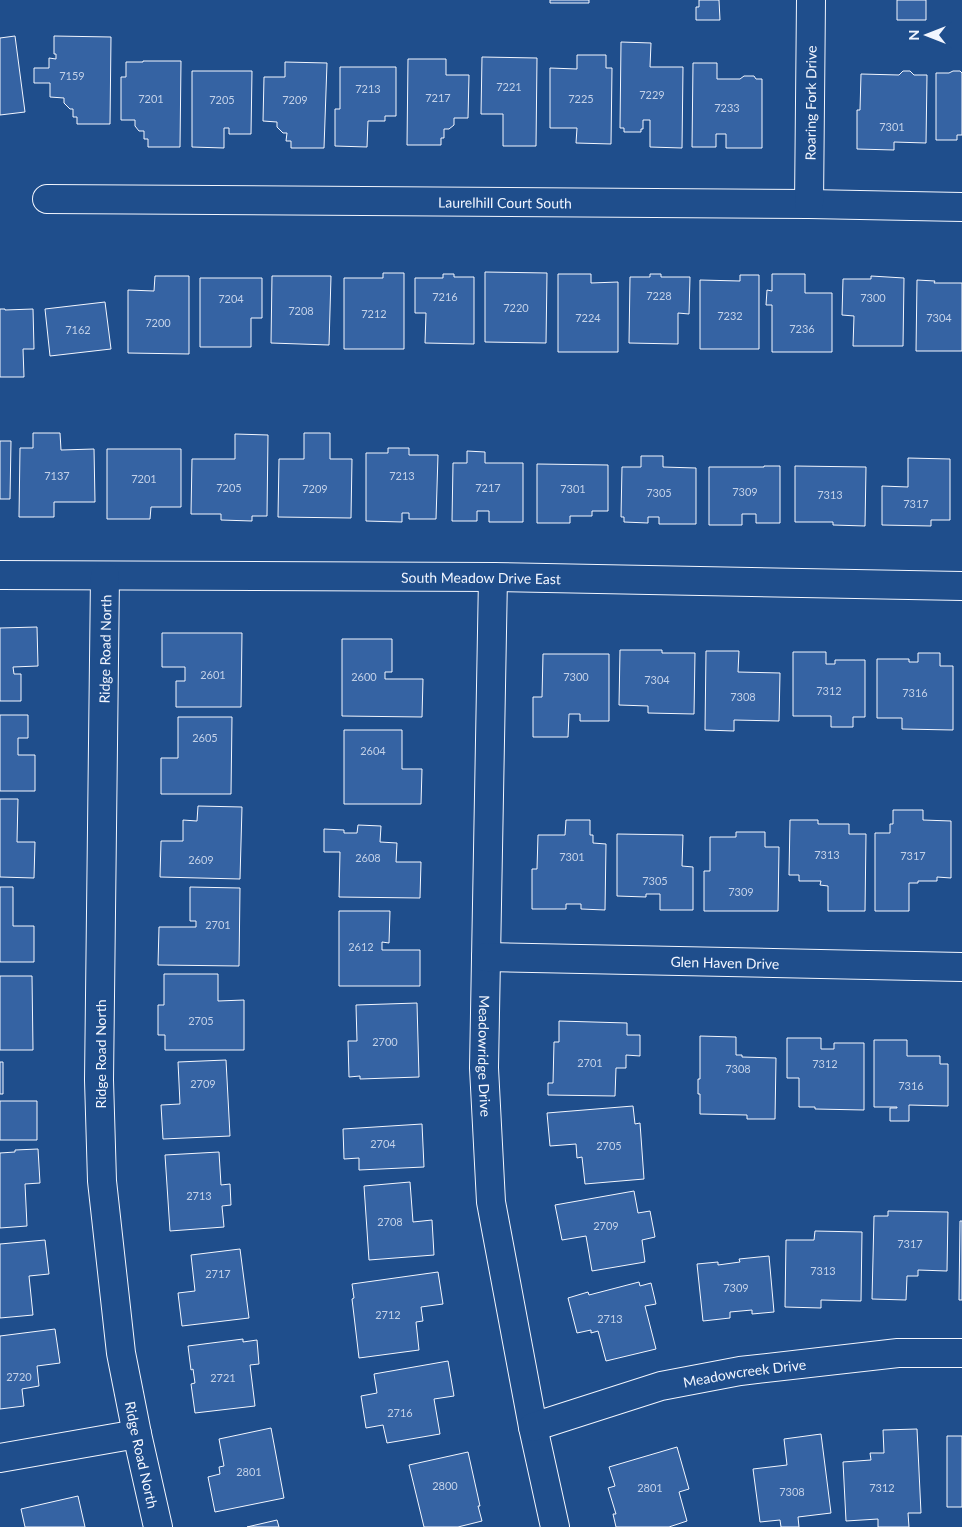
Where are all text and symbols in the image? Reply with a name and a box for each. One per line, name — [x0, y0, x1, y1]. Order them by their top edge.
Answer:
north arrow — [902, 10, 952, 60]
text: N — [905, 30, 922, 40]
street label: Roaring Fork Drive — [801, 45, 819, 161]
house number: 7159 — [59, 69, 85, 82]
house number: 7221 — [496, 80, 522, 93]
house number: 7213 — [355, 82, 381, 95]
house number: 7229 — [639, 88, 665, 101]
house number: 7217 — [425, 91, 451, 104]
house number: 7201 — [138, 92, 164, 105]
house number: 7225 — [568, 92, 594, 105]
house number: 7205 — [209, 93, 235, 106]
house number: 7209 — [282, 93, 308, 106]
house number: 7233 — [714, 101, 740, 114]
house number: 7301 — [879, 120, 905, 133]
street label: Laurelhill Court South — [438, 193, 572, 211]
house number: 7228 — [646, 289, 672, 302]
house number: 7216 — [432, 290, 458, 303]
house number: 7300 — [860, 291, 886, 304]
house number: 7204 — [218, 292, 244, 305]
house number: 7220 — [503, 301, 529, 314]
house number: 7208 — [288, 304, 314, 317]
house number: 7212 — [361, 307, 387, 320]
house number: 7232 — [717, 309, 743, 322]
house number: 7224 — [575, 311, 601, 324]
house number: 7304 — [926, 311, 952, 324]
house number: 7200 — [145, 316, 171, 329]
house number: 7236 — [789, 322, 815, 335]
house number: 7162 — [65, 323, 91, 336]
house number: 7137 — [44, 469, 70, 482]
house number: 7213 — [389, 469, 415, 482]
house number: 7201 — [131, 472, 157, 485]
house number: 7205 — [216, 481, 242, 494]
house number: 7217 — [475, 481, 501, 494]
house number: 7209 — [302, 482, 328, 495]
house number: 7301 — [560, 482, 586, 495]
house number: 7309 — [732, 485, 758, 498]
house number: 7305 — [646, 486, 672, 499]
house number: 7313 — [817, 488, 843, 501]
house number: 7317 — [903, 497, 929, 510]
street label: South Meadow Drive East — [401, 568, 561, 587]
street label: Ridge Road North — [96, 594, 114, 704]
house number: 2601 — [200, 668, 226, 681]
house number: 2600 — [351, 670, 377, 683]
house number: 7300 — [563, 670, 589, 683]
house number: 7304 — [644, 673, 670, 686]
house number: 7312 — [816, 684, 842, 697]
house number: 7316 — [902, 686, 928, 699]
house number: 7308 — [730, 690, 756, 703]
house number: 2605 — [192, 731, 218, 744]
house number: 2604 — [360, 744, 386, 757]
house number: 7313 — [814, 848, 840, 861]
house number: 7317 — [900, 849, 926, 862]
house number: 7301 — [559, 850, 585, 863]
house number: 2608 — [355, 851, 381, 864]
house number: 2609 — [188, 853, 214, 866]
house number: 7305 — [642, 874, 668, 887]
house number: 7309 — [728, 885, 754, 898]
house number: 2701 — [205, 918, 231, 931]
house number: 2612 — [348, 940, 374, 953]
street label: Glen Haven Drive — [670, 952, 780, 972]
street label: Meadowridge Drive — [475, 995, 495, 1117]
street label: Ridge Road North — [92, 1000, 109, 1109]
house number: 2705 — [188, 1014, 214, 1027]
house number: 2700 — [372, 1035, 398, 1048]
house number: 2701 — [577, 1056, 603, 1069]
house number: 7312 — [812, 1057, 838, 1070]
house number: 7308 — [725, 1062, 751, 1075]
house number: 2709 — [190, 1077, 216, 1090]
house number: 7316 — [898, 1079, 924, 1092]
house number: 2704 — [370, 1137, 396, 1150]
house number: 2705 — [596, 1139, 622, 1152]
house number: 2713 — [186, 1189, 212, 1202]
house number: 2708 — [377, 1215, 403, 1228]
house number: 2709 — [593, 1219, 619, 1232]
house number: 7317 — [897, 1237, 923, 1250]
house number: 7313 — [810, 1264, 836, 1277]
house number: 2717 — [205, 1267, 231, 1280]
house number: 7309 — [723, 1281, 749, 1294]
house number: 2712 — [375, 1308, 401, 1321]
house number: 2713 — [597, 1312, 623, 1325]
street label: Meadowcreek Drive — [682, 1355, 807, 1390]
house number: 2720 — [6, 1370, 32, 1383]
house number: 2721 — [210, 1371, 236, 1384]
street label: Ridge Road North — [122, 1400, 162, 1510]
house number: 2716 — [387, 1406, 413, 1419]
house number: 2801 — [236, 1465, 262, 1478]
house number: 2800 — [432, 1479, 458, 1492]
house number: 2801 — [637, 1481, 663, 1494]
house number: 7312 — [869, 1481, 895, 1494]
house number: 7308 — [779, 1485, 805, 1498]

